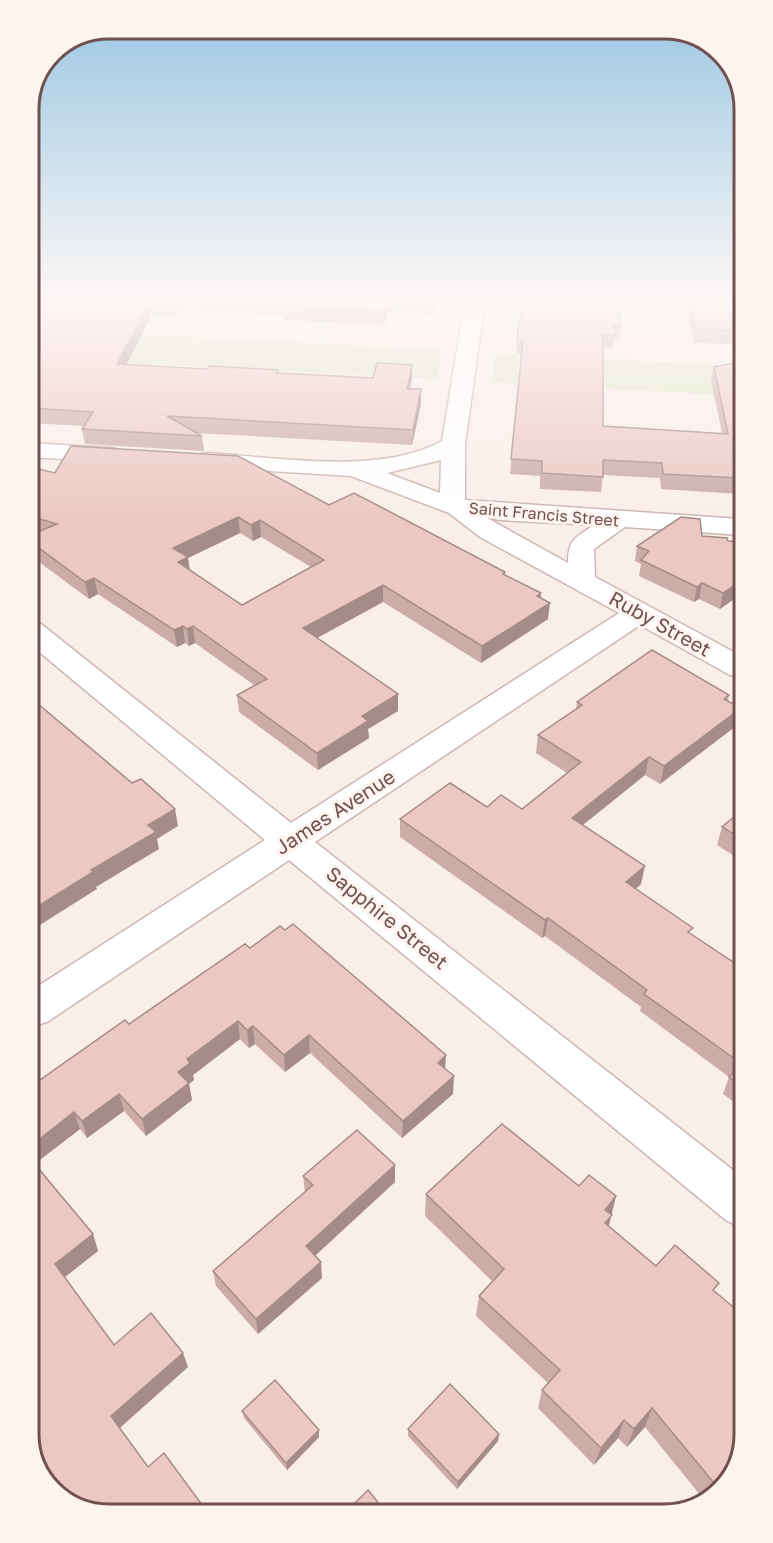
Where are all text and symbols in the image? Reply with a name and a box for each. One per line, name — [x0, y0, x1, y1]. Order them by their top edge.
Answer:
street label: Saint Francis Street — [468, 497, 620, 531]
street label: Ruby Street — [605, 585, 716, 661]
street label: James Avenue — [270, 764, 399, 859]
street label: Sapphire Street — [322, 861, 453, 974]

